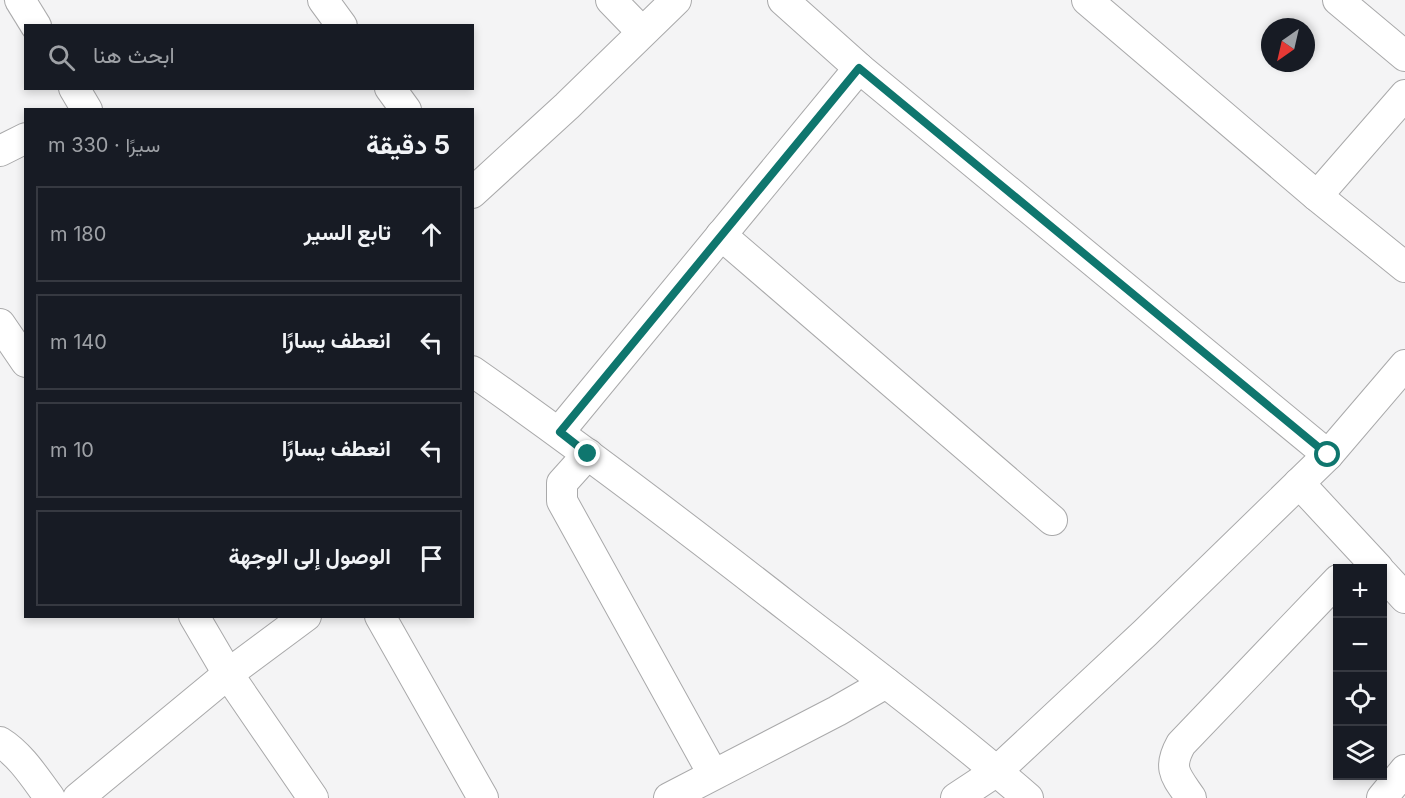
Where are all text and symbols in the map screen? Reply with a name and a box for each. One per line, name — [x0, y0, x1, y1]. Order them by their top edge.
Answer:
north arrow — [1261, 18, 1315, 72]
search box — [24, 24, 474, 90]
icon: search — [45, 41, 78, 74]
text: ابحث هنا — [93, 42, 175, 68]
text: 5 دقيقة — [366, 129, 450, 160]
text: سيرًا · 330 m — [48, 133, 160, 157]
icon: ahead — [415, 218, 448, 251]
text: تابع السير — [304, 219, 391, 245]
text: 180 m — [50, 222, 106, 246]
icon: left — [415, 326, 448, 359]
text: انعطف يسارًا — [282, 327, 391, 353]
text: 140 m — [50, 330, 107, 354]
icon: left — [415, 434, 448, 467]
text: انعطف يسارًا — [282, 435, 391, 461]
text: 10 m — [50, 438, 94, 462]
route end — [574, 440, 600, 466]
route start — [1314, 441, 1340, 467]
icon: arrive — [415, 542, 448, 575]
text: الوصول إلى الوجهة — [228, 543, 391, 569]
map controls — [1333, 564, 1387, 780]
button: + — [1333, 564, 1387, 618]
button: − — [1333, 618, 1387, 672]
button: locate — [1333, 672, 1387, 726]
button: layers — [1333, 726, 1387, 780]

